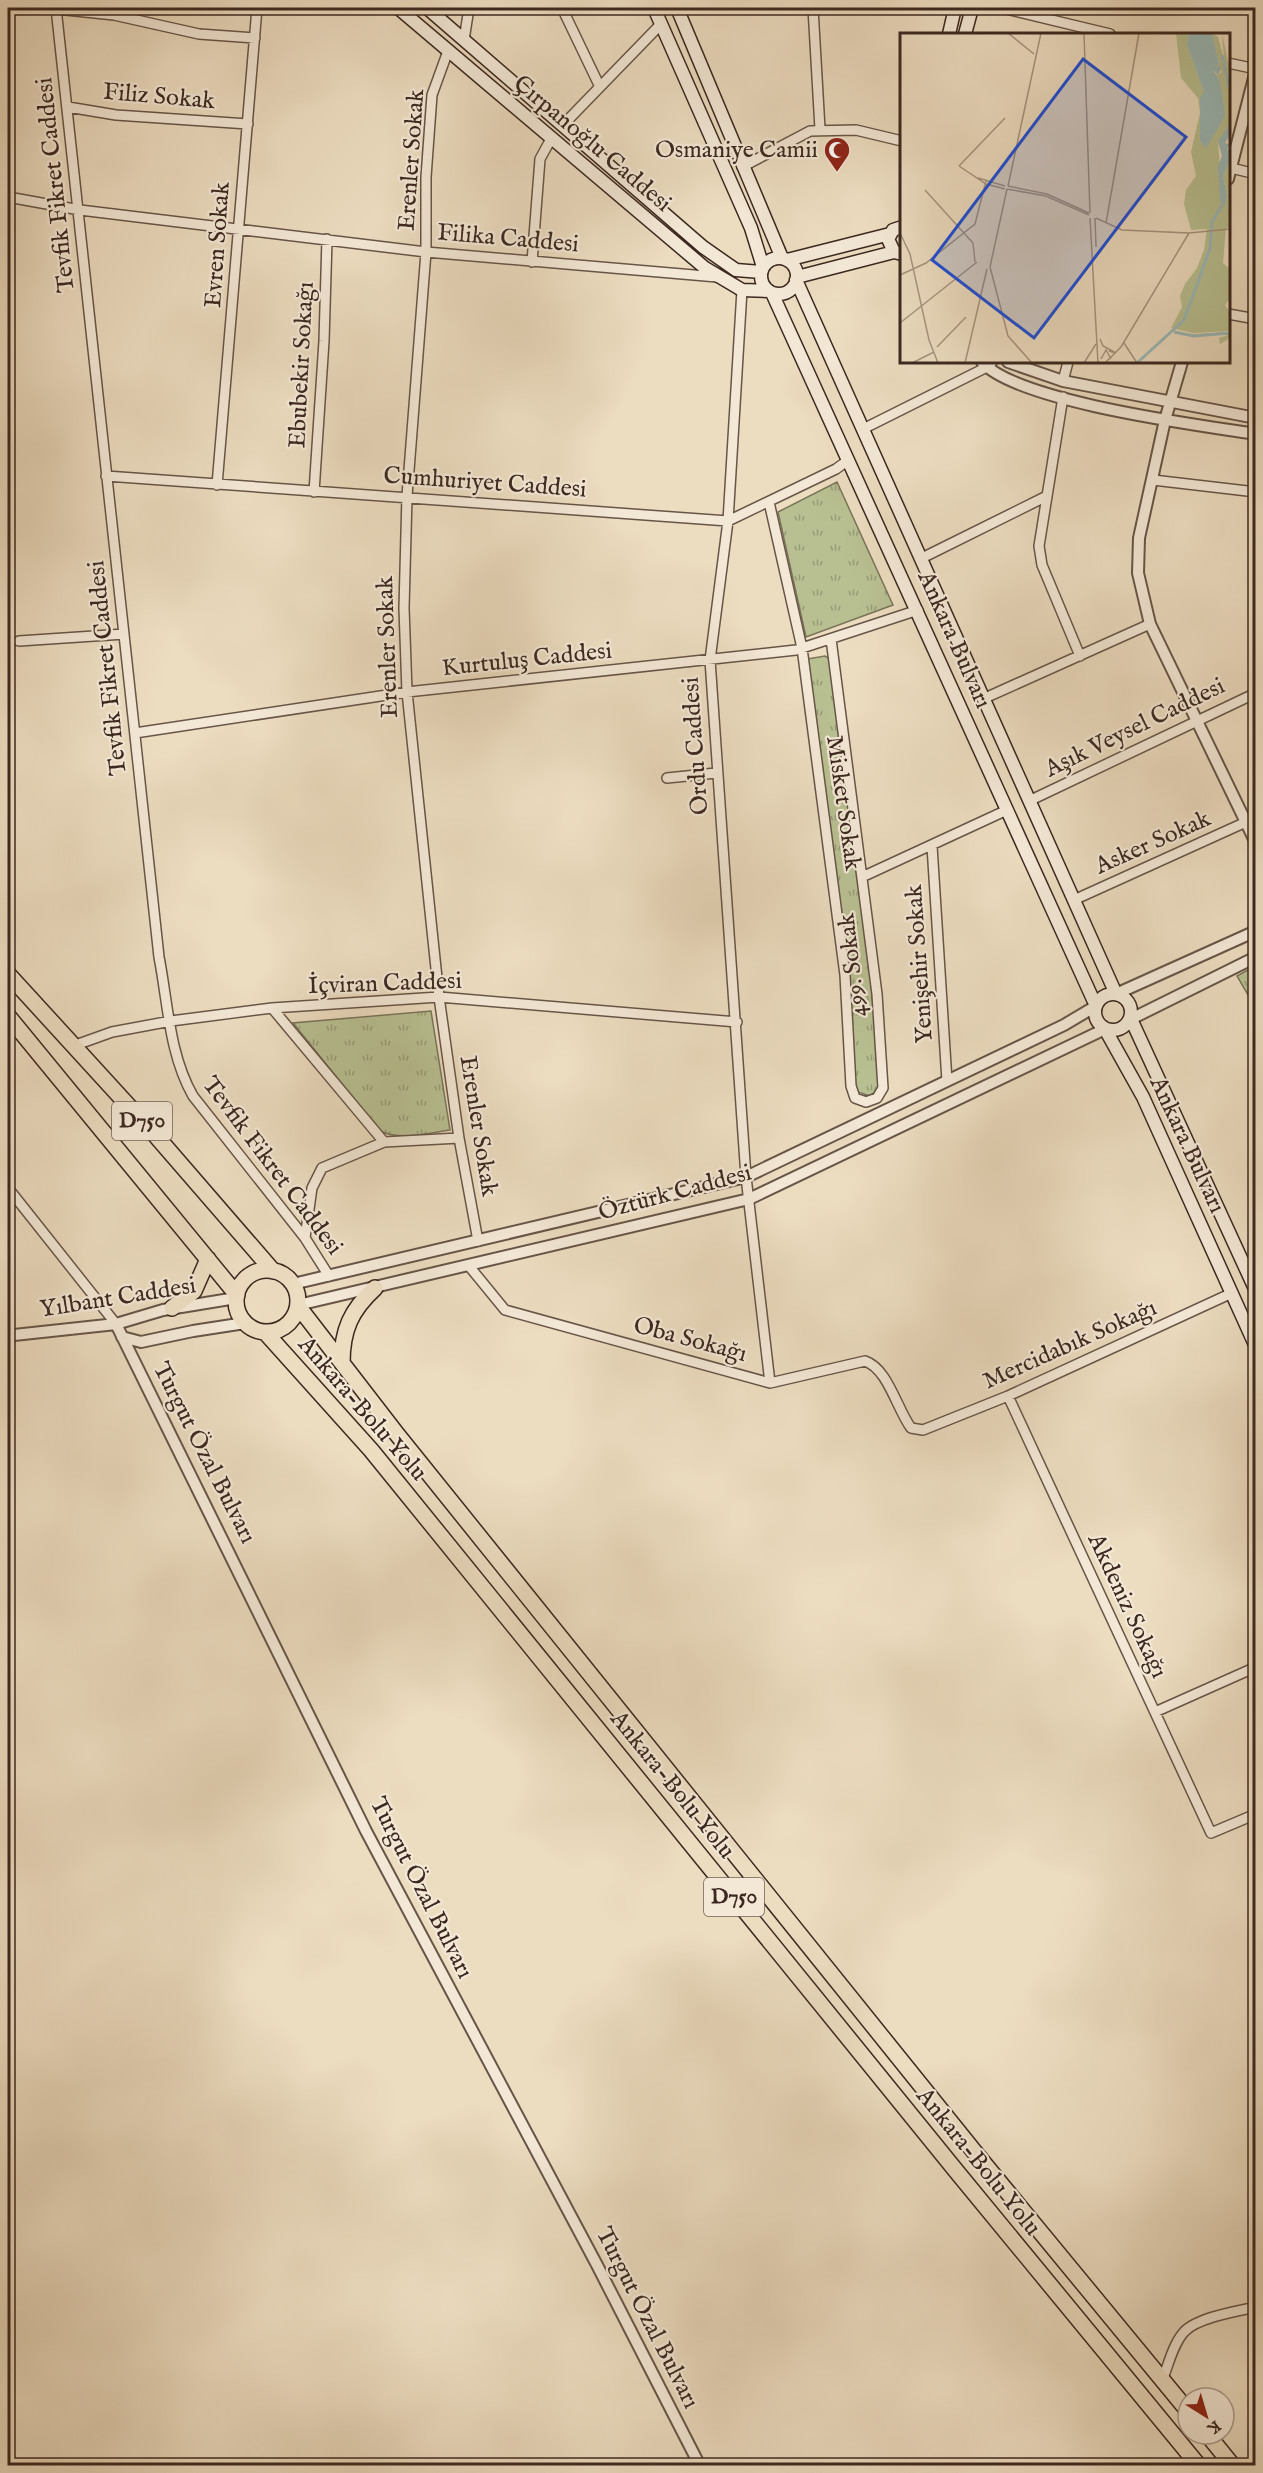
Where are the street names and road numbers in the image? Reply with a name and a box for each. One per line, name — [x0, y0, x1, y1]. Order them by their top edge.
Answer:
street label: Çırpanoğlu Caddesi — [506, 69, 678, 219]
street label: Tevfik Fikret Caddesi — [29, 76, 83, 294]
street label: Filiz Sokak — [102, 77, 216, 117]
street label: Erenler Sokak — [392, 88, 432, 232]
street label: Evren Sokak — [198, 181, 238, 309]
street label: Filika Caddesi — [436, 217, 580, 261]
street label: Ebubekir Sokağı — [282, 281, 322, 449]
street label: Cumhuriyet Caddesi — [382, 460, 588, 506]
street label: Tevfik Fikret Caddesi — [81, 559, 135, 777]
street label: Ankara Bulvarı — [909, 565, 998, 714]
street label: Erenler Sokak — [370, 575, 406, 718]
street label: Kurtuluş Caddesi — [440, 636, 614, 684]
street label: Aşık Veysel Caddesi — [1039, 671, 1230, 785]
street label: Ordu Caddesi — [676, 676, 716, 816]
street label: Misket Sokak — [818, 734, 868, 873]
street label: Asker Sokak — [1089, 804, 1216, 883]
street label: Yenişehir Sokak — [899, 883, 941, 1044]
street label: 499. Sokak — [831, 911, 875, 1019]
street label: İçviran Caddesi — [308, 966, 462, 1002]
street label: Erenler Sokak — [452, 1053, 504, 1199]
street label: Tevfik Fikret Caddesi — [195, 1070, 349, 1262]
street label: Ankara Bulvarı — [1141, 1071, 1232, 1218]
road number: D750 — [112, 1102, 172, 1140]
street label: Öztürk Caddesi — [595, 1158, 755, 1228]
street label: Yılbant Caddesi — [38, 1270, 198, 1326]
street label: Mercidabık Sokağı — [978, 1293, 1162, 1397]
street label: Oba Sokağı — [630, 1310, 750, 1370]
street label: Ankara-Bolu Yolu — [290, 1329, 433, 1488]
street label: Turgut Özal Bulvarı — [145, 1357, 263, 1549]
street label: Akdeniz Sokağı — [1080, 1528, 1174, 1683]
street label: Ankara-Bolu Yolu — [602, 1704, 741, 1865]
street label: Turgut Özal Bulvarı — [362, 1792, 480, 1984]
road number: D750 — [704, 1878, 764, 1916]
street label: Ankara-Bolu Yolu — [908, 2081, 1047, 2242]
street label: Turgut Özal Bulvarı — [588, 2222, 706, 2414]

